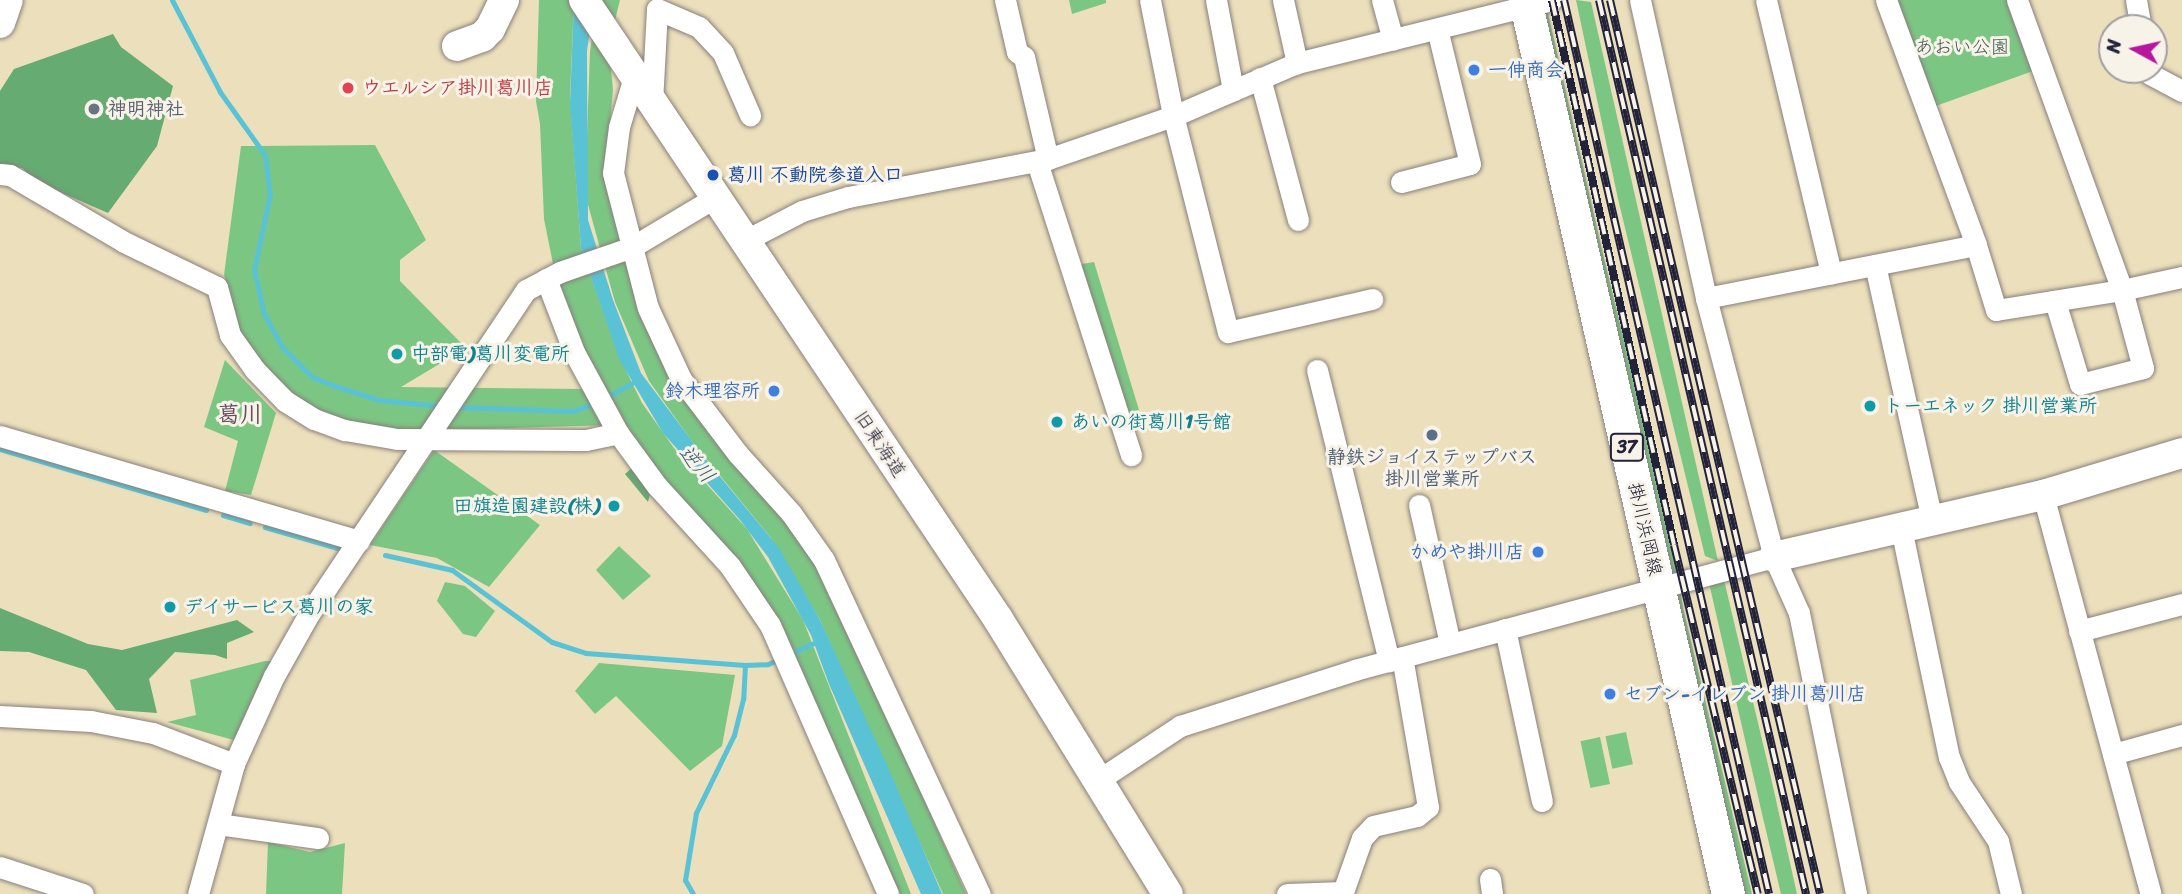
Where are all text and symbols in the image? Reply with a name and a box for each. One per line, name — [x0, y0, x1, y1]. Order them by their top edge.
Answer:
north arrow — [2098, 14, 2168, 84]
park label: あおい公園 — [1915, 36, 2009, 58]
text: N — [2096, 37, 2131, 55]
place label: 一伸商会 — [1488, 59, 1564, 81]
marker: 一伸商会 — [1466, 62, 1482, 78]
place label: ウエルシア掛川葛川店 — [362, 77, 552, 99]
marker: ウエルシア掛川葛川店 — [340, 80, 356, 96]
place label: 神明神社 — [108, 98, 184, 120]
marker: 神明神社 — [86, 101, 102, 117]
place label: 葛川 不動院参道入口 — [727, 164, 903, 186]
marker: 葛川 不動院参道入口 — [705, 167, 721, 183]
place label: 中部電)葛川変電所 — [411, 343, 570, 365]
marker: 中部電)葛川変電所 — [389, 346, 405, 362]
place label: 鈴木理容所 — [665, 380, 760, 402]
marker: 鈴木理容所 — [766, 383, 782, 399]
place label: トーエネック 掛川営業所 — [1884, 395, 2098, 417]
marker: トーエネック 掛川営業所 — [1862, 398, 1878, 414]
district label: 葛川 — [217, 401, 263, 429]
street label: 旧東海道 — [849, 406, 911, 482]
place label: あいの街葛川1号館 — [1071, 411, 1231, 433]
marker: あいの街葛川1号館 — [1049, 414, 1065, 430]
marker: 静鉄ジョイステップバス 掛川営業所 — [1424, 427, 1440, 443]
road number: 37 — [1610, 432, 1644, 462]
water label: 逆川 — [674, 440, 720, 488]
place label: 静鉄ジョイステップバス 掛川営業所 — [1328, 446, 1536, 490]
street label: 掛川浜岡線 — [1623, 480, 1667, 578]
place label: 田旗造園建設(株) — [454, 495, 600, 517]
marker: 田旗造園建設(株) — [606, 498, 622, 514]
place label: かめや掛川店 — [1410, 541, 1524, 563]
marker: かめや掛川店 — [1530, 544, 1546, 560]
place label: デイサービス葛川の家 — [184, 596, 374, 618]
marker: デイサービス葛川の家 — [162, 599, 178, 615]
place label: セブン-イレブン 掛川葛川店 — [1624, 683, 1866, 705]
marker: セブン-イレブン 掛川葛川店 — [1602, 686, 1618, 702]

